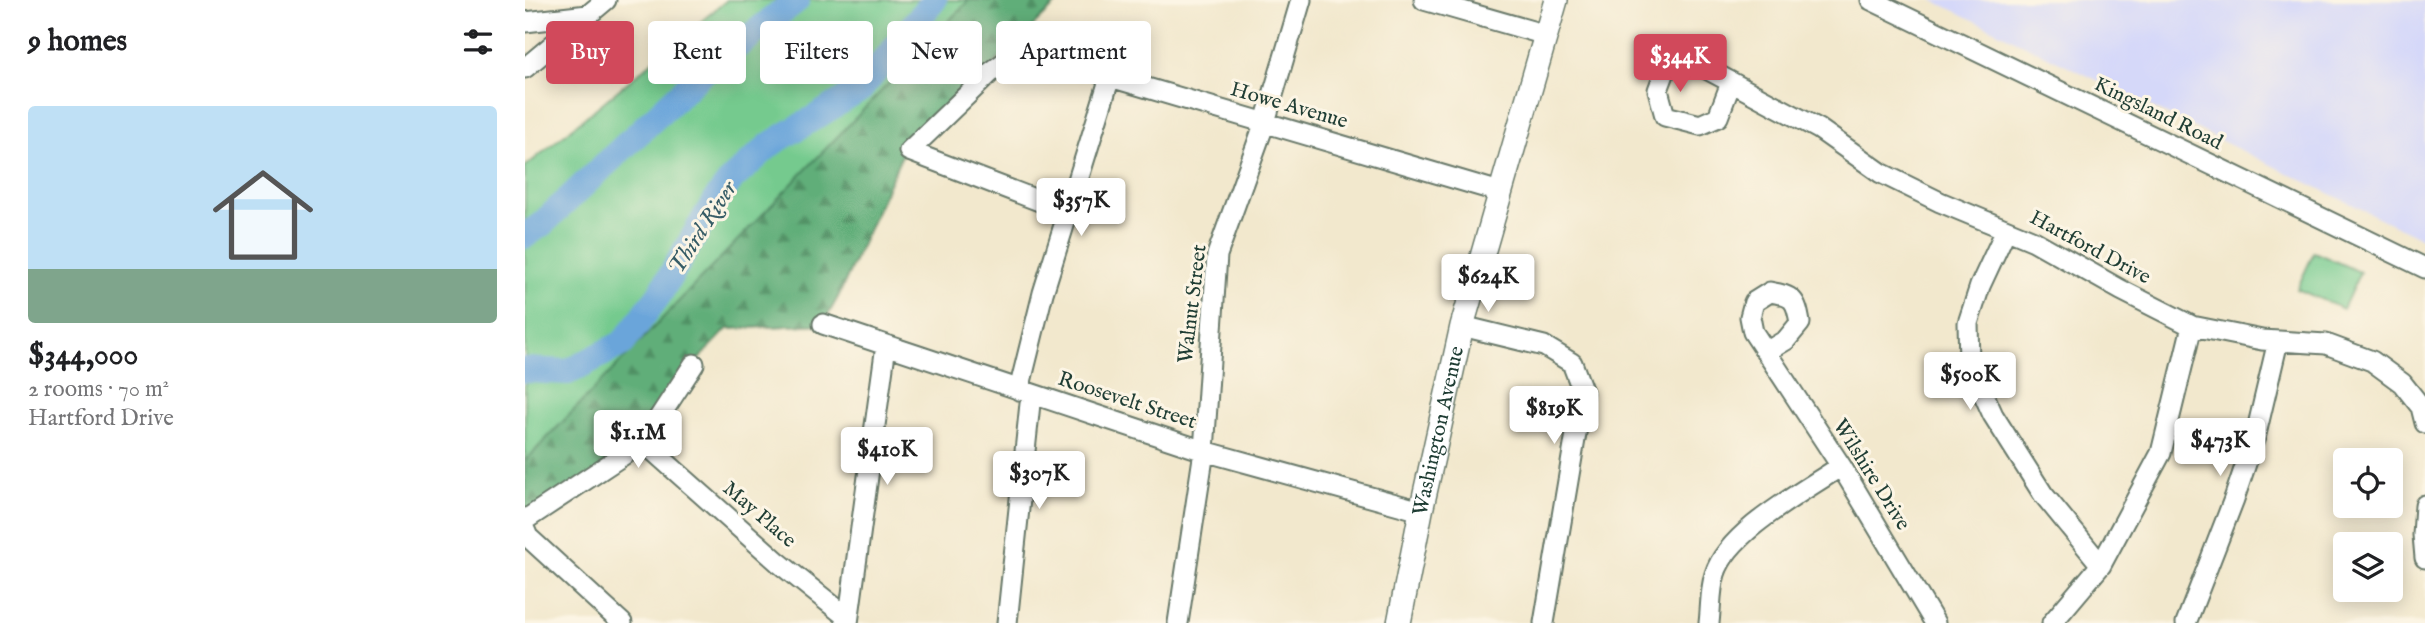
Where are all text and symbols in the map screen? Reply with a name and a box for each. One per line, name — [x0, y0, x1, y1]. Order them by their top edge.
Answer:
chip: Buy — [546, 21, 634, 84]
chip: Rent — [648, 21, 746, 84]
chip: Filters — [760, 21, 873, 84]
chip: New — [887, 21, 982, 84]
chip: Apartment — [996, 21, 1151, 84]
text: 9 homes — [28, 23, 127, 61]
icon: filters — [459, 23, 497, 61]
pin: $344K — [1631, 34, 1729, 94]
text: $344K — [1650, 42, 1710, 71]
street label: Kingsland Road — [2089, 71, 2228, 157]
street label: Howe Avenue — [1227, 76, 1351, 136]
icon: home — [200, 152, 326, 278]
water label: Third River — [662, 175, 744, 280]
pin: $357K — [1032, 178, 1130, 238]
text: $357K — [1052, 186, 1110, 215]
street label: Hartford Drive — [2025, 205, 2155, 291]
street label: Walnut Street — [1172, 243, 1214, 365]
pin: $624K — [1439, 254, 1537, 314]
text: $624K — [1457, 262, 1519, 291]
text: $344,000 — [28, 337, 138, 375]
street label: Washington Avenue — [1407, 343, 1471, 518]
pin: $500K — [1921, 352, 2019, 412]
text: $500K — [1940, 360, 2000, 389]
street label: Roosevelt Street — [1054, 366, 1200, 436]
text: 2 rooms · 70 m² — [28, 375, 169, 404]
pin: $819K — [1505, 386, 1603, 446]
text: $819K — [1526, 394, 1583, 423]
text: Hartford Drive — [28, 404, 174, 433]
pin: $1.1M — [589, 410, 687, 470]
street label: Wilshire Drive — [1826, 414, 1916, 536]
text: $1.1M — [610, 418, 666, 447]
pin: $473K — [2171, 419, 2269, 478]
text: $473K — [2190, 426, 2250, 455]
pin: $410K — [838, 428, 936, 487]
text: $410K — [857, 435, 917, 464]
map controls — [2333, 448, 2403, 602]
button: locate — [2333, 448, 2403, 518]
pin: $307K — [990, 452, 1088, 511]
text: $307K — [1009, 459, 1069, 488]
street label: May Place — [716, 476, 802, 555]
button: layers — [2333, 532, 2403, 602]

